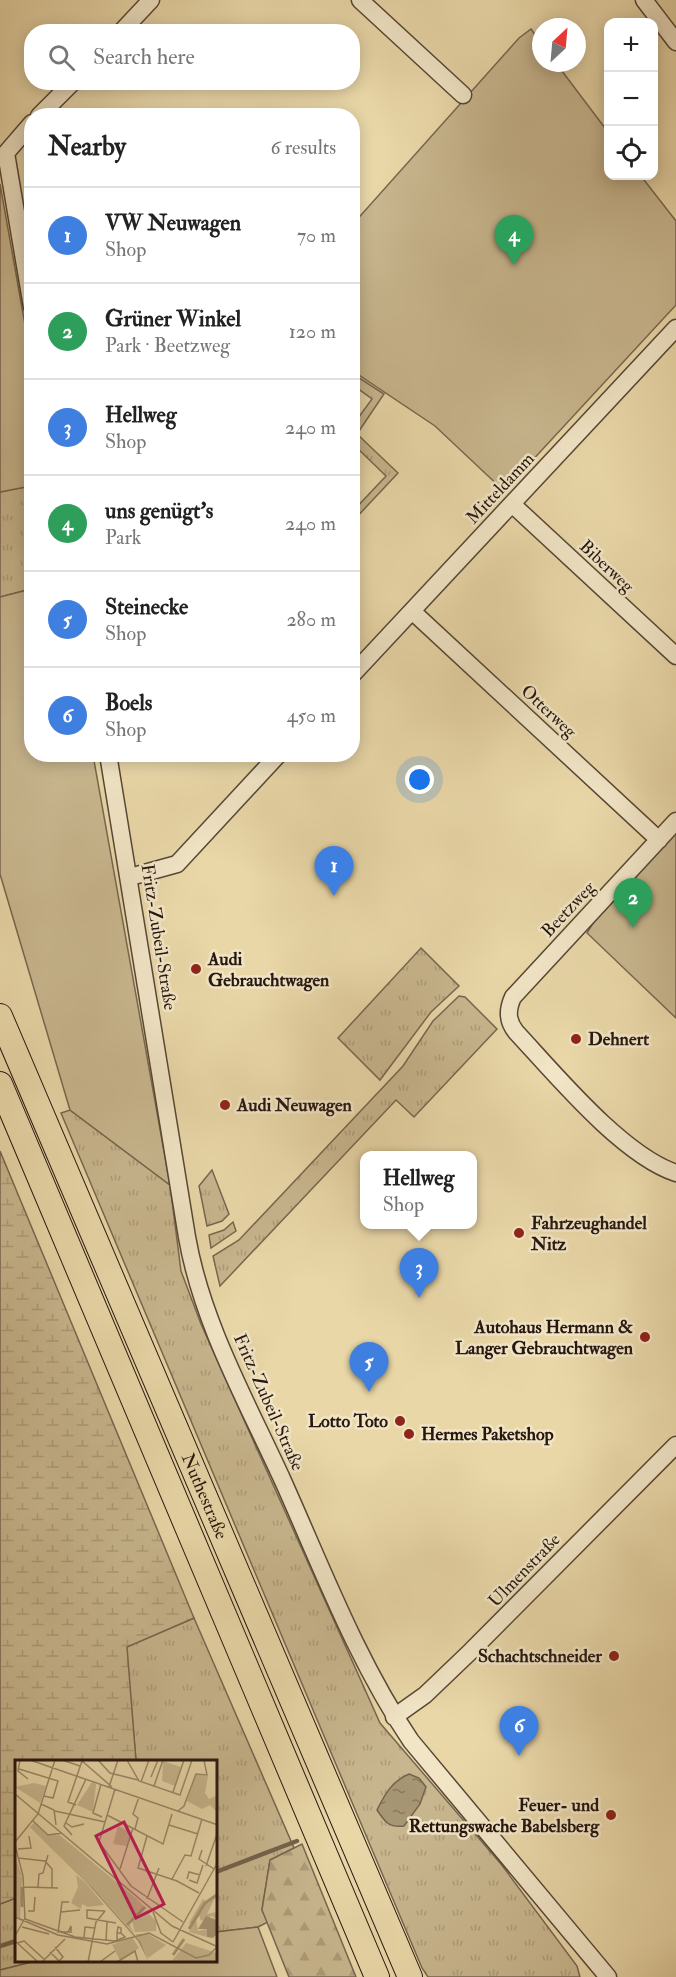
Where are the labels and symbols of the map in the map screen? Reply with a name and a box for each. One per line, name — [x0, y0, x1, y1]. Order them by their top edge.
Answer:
north arrow — [532, 18, 586, 72]
pin: 4 — [494, 216, 534, 265]
street label: Mitteldamm — [461, 448, 539, 529]
street label: Biberweg — [574, 535, 640, 598]
street label: Otterweg — [516, 680, 582, 744]
your location — [405, 765, 434, 794]
pin: 1 — [314, 846, 354, 896]
street label: Fritz-Zubeil-Straße — [136, 862, 181, 1012]
street label: Beetzweg — [537, 876, 601, 942]
pin: 2 — [614, 878, 652, 928]
place label: Audi Gebrauchtwagen — [207, 948, 330, 992]
marker: Audi Gebrauchtwagen — [189, 962, 203, 976]
place label: Dehnert — [588, 1028, 649, 1051]
marker: Dehnert — [569, 1032, 583, 1046]
place label: Audi Neuwagen — [236, 1094, 352, 1117]
marker: Audi Neuwagen — [218, 1098, 232, 1112]
place label: Fahrzeughandel Nitz — [530, 1212, 647, 1256]
marker: Fahrzeughandel Nitz — [512, 1226, 526, 1240]
pin: 3 — [400, 1248, 438, 1298]
place label: Autohaus Hermann & Langer Gebrauchtwagen — [455, 1316, 634, 1360]
street label: Fritz-Zubeil-Straße — [228, 1330, 309, 1475]
marker: Autohaus Hermann & Langer Gebrauchtwagen — [638, 1330, 652, 1344]
pin: 5 — [350, 1342, 388, 1392]
place label: Lotto Toto — [308, 1410, 388, 1433]
marker: Lotto Toto — [393, 1414, 407, 1428]
place label: Hermes Paketshop — [421, 1423, 554, 1446]
marker: Hermes Paketshop — [402, 1427, 416, 1441]
street label: Nuthestraße — [176, 1450, 233, 1543]
street label: Ulmenstraße — [484, 1528, 566, 1612]
place label: Schachtschneider — [478, 1645, 602, 1668]
marker: Schachtschneider — [607, 1649, 621, 1663]
pin: 6 — [500, 1706, 538, 1756]
inset map — [15, 1760, 218, 1962]
place label: Feuer- und Rettungswache Babelsberg — [409, 1794, 600, 1838]
marker: Feuer- und Rettungswache Babelsberg — [604, 1808, 618, 1822]

